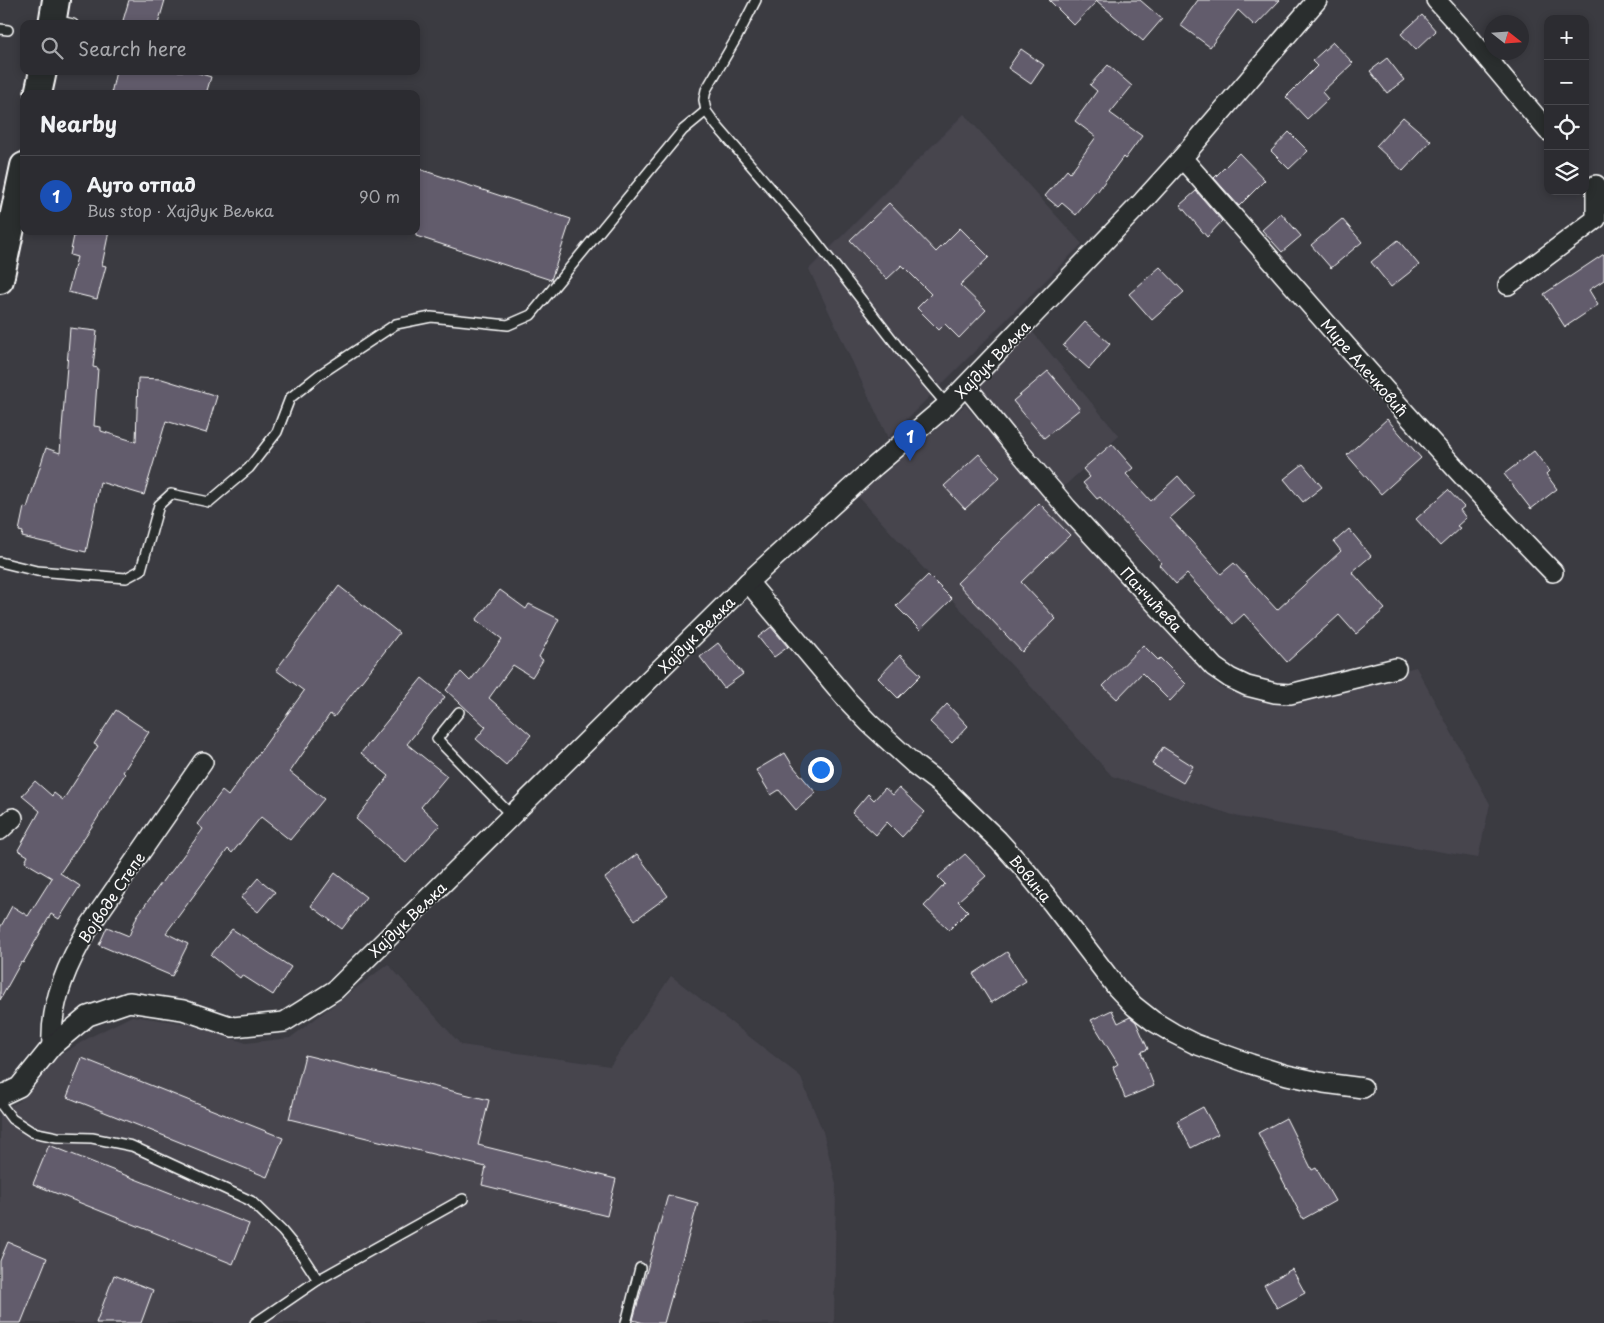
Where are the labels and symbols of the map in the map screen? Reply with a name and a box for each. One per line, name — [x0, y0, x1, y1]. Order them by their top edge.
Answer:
north arrow — [1484, 15, 1529, 60]
street label: Мире Алечковић — [1316, 313, 1414, 421]
street label: Хајдук Вељка — [949, 314, 1036, 403]
pin: 1 — [894, 420, 926, 461]
street label: Панчићева — [1116, 561, 1189, 637]
street label: Хајдук Вељка — [652, 590, 740, 678]
your location — [808, 757, 834, 783]
street label: Војводе Степе — [72, 847, 150, 947]
street label: Вовина — [1004, 849, 1058, 907]
street label: Хајдук Вељка — [363, 875, 452, 962]

